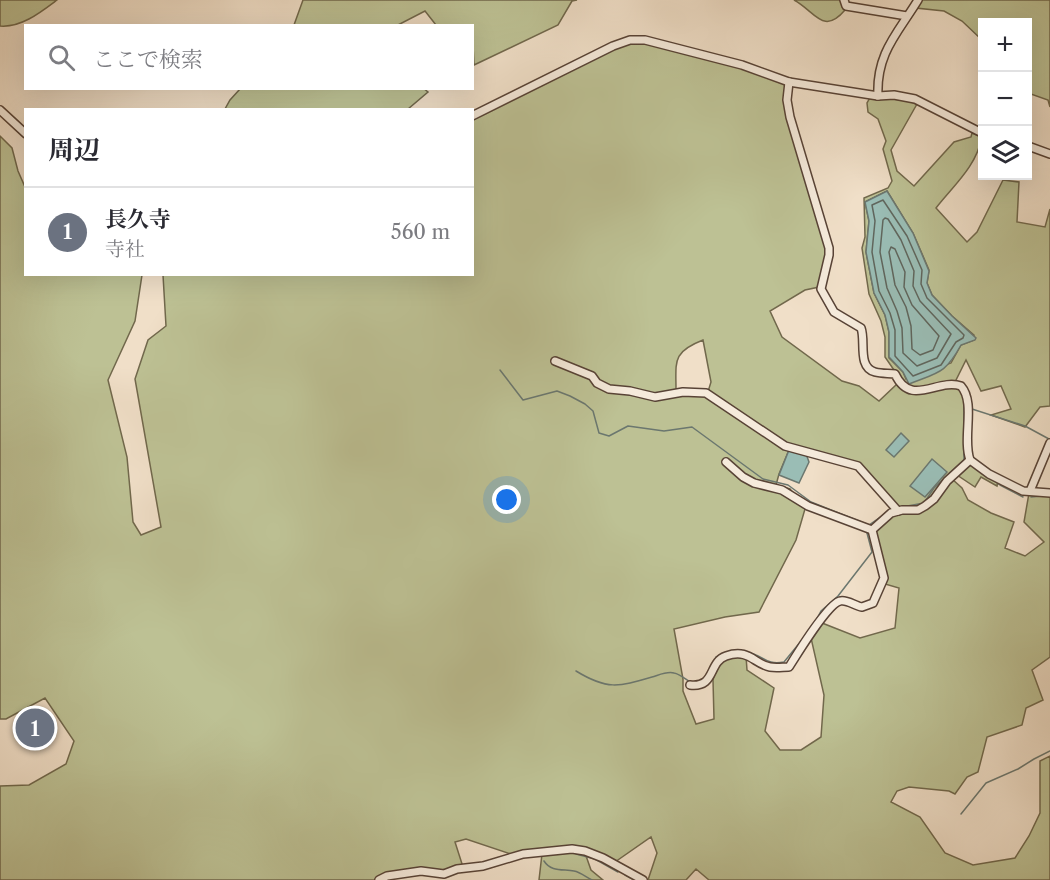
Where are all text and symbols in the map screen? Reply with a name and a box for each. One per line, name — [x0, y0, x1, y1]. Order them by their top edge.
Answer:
map controls — [978, 18, 1032, 180]
button: + — [978, 18, 1032, 72]
search box — [24, 24, 474, 90]
icon: search — [45, 41, 78, 74]
text: ここで検索 — [93, 46, 203, 73]
button: − — [978, 72, 1032, 126]
button: layers — [978, 126, 1032, 180]
text: 周辺 — [48, 134, 100, 166]
text: 長久寺 — [105, 206, 171, 233]
text: 1 — [63, 220, 72, 244]
text: 560 m — [391, 220, 450, 244]
text: 寺社 — [105, 237, 145, 261]
your location — [492, 485, 521, 514]
pin: 1 — [15, 706, 54, 750]

